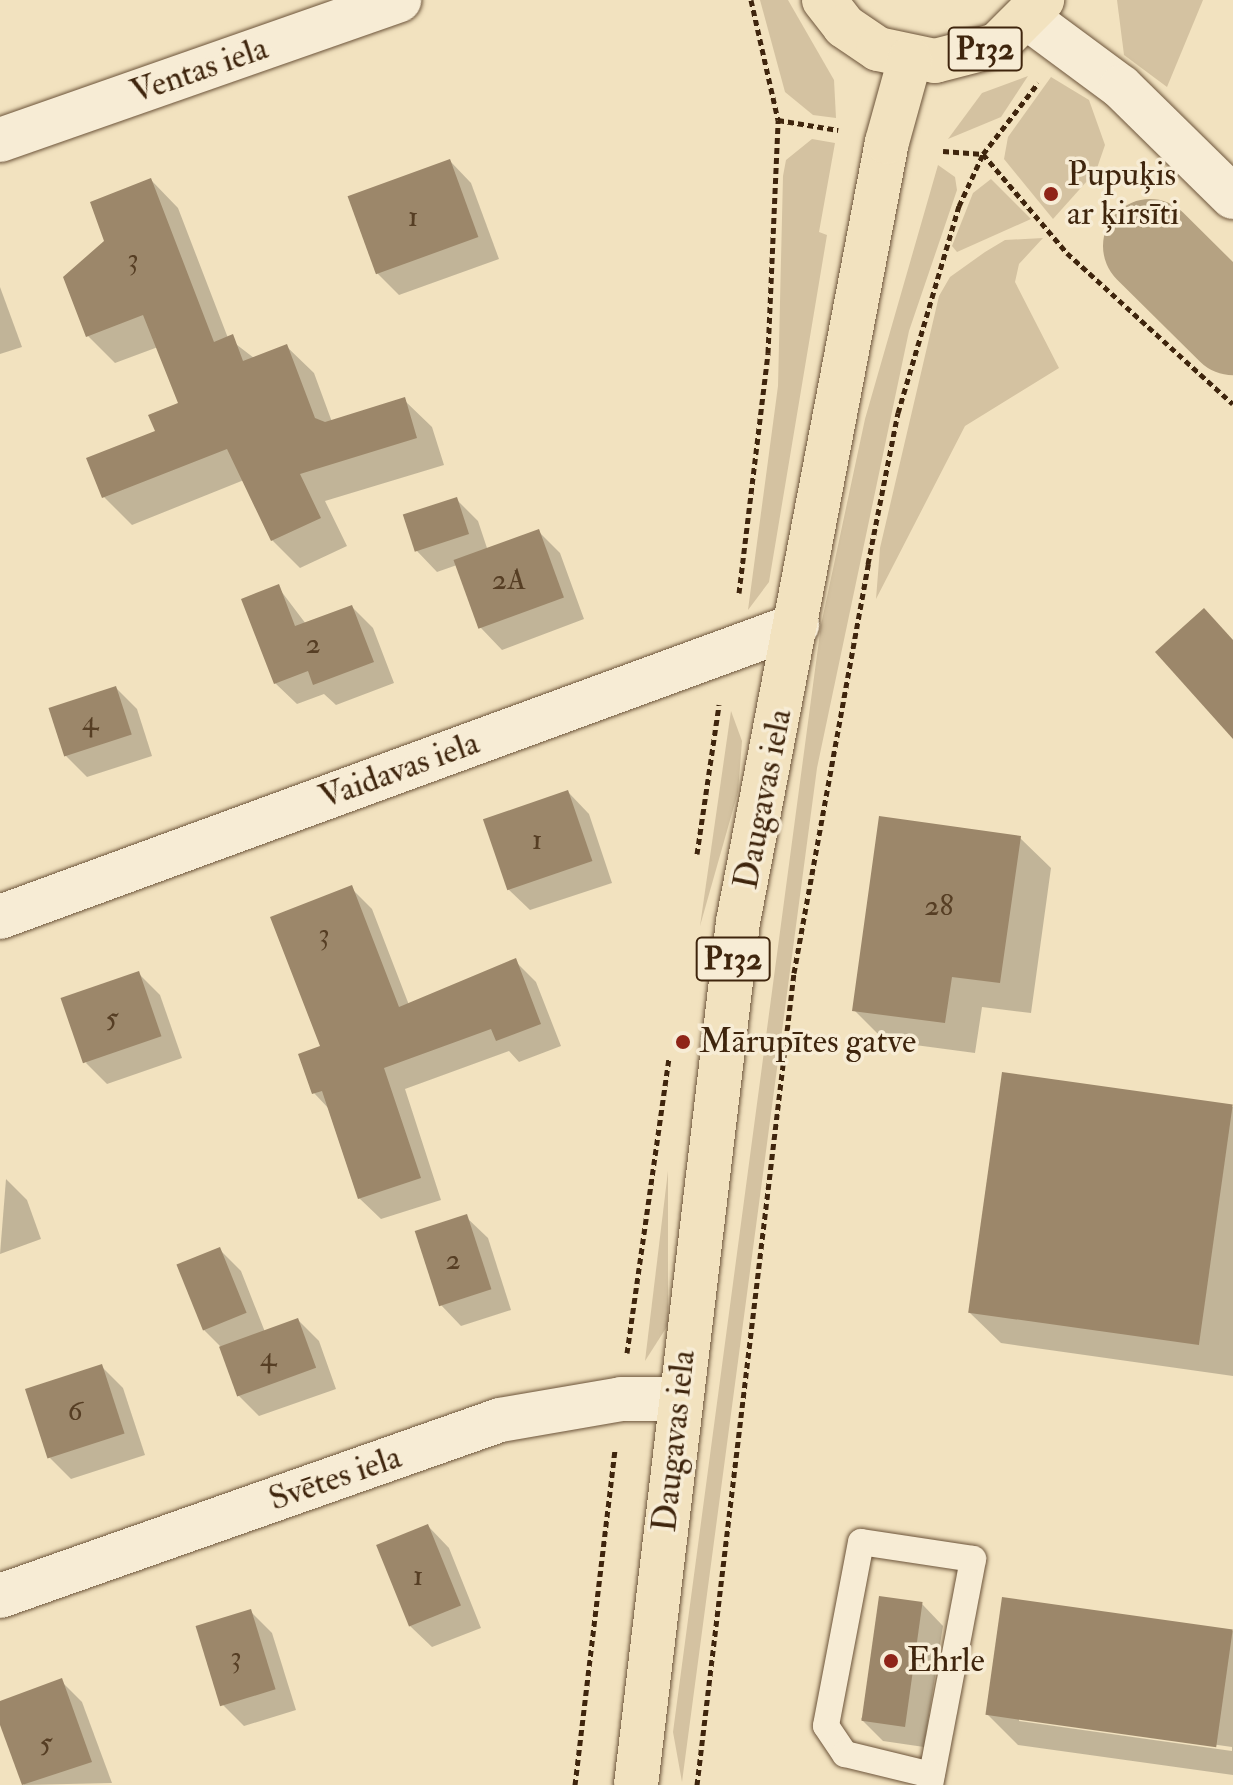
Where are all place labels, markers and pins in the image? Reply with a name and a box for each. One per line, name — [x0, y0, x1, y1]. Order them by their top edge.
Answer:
place label: Pupuķis ar ķirsīti — [1067, 154, 1179, 234]
marker: Pupuķis ar ķirsīti — [1042, 185, 1060, 203]
place label: Mārupītes gatve — [699, 1022, 916, 1062]
marker: Mārupītes gatve — [674, 1033, 692, 1051]
place label: Ehrle — [907, 1641, 985, 1681]
marker: Ehrle — [882, 1652, 900, 1670]

